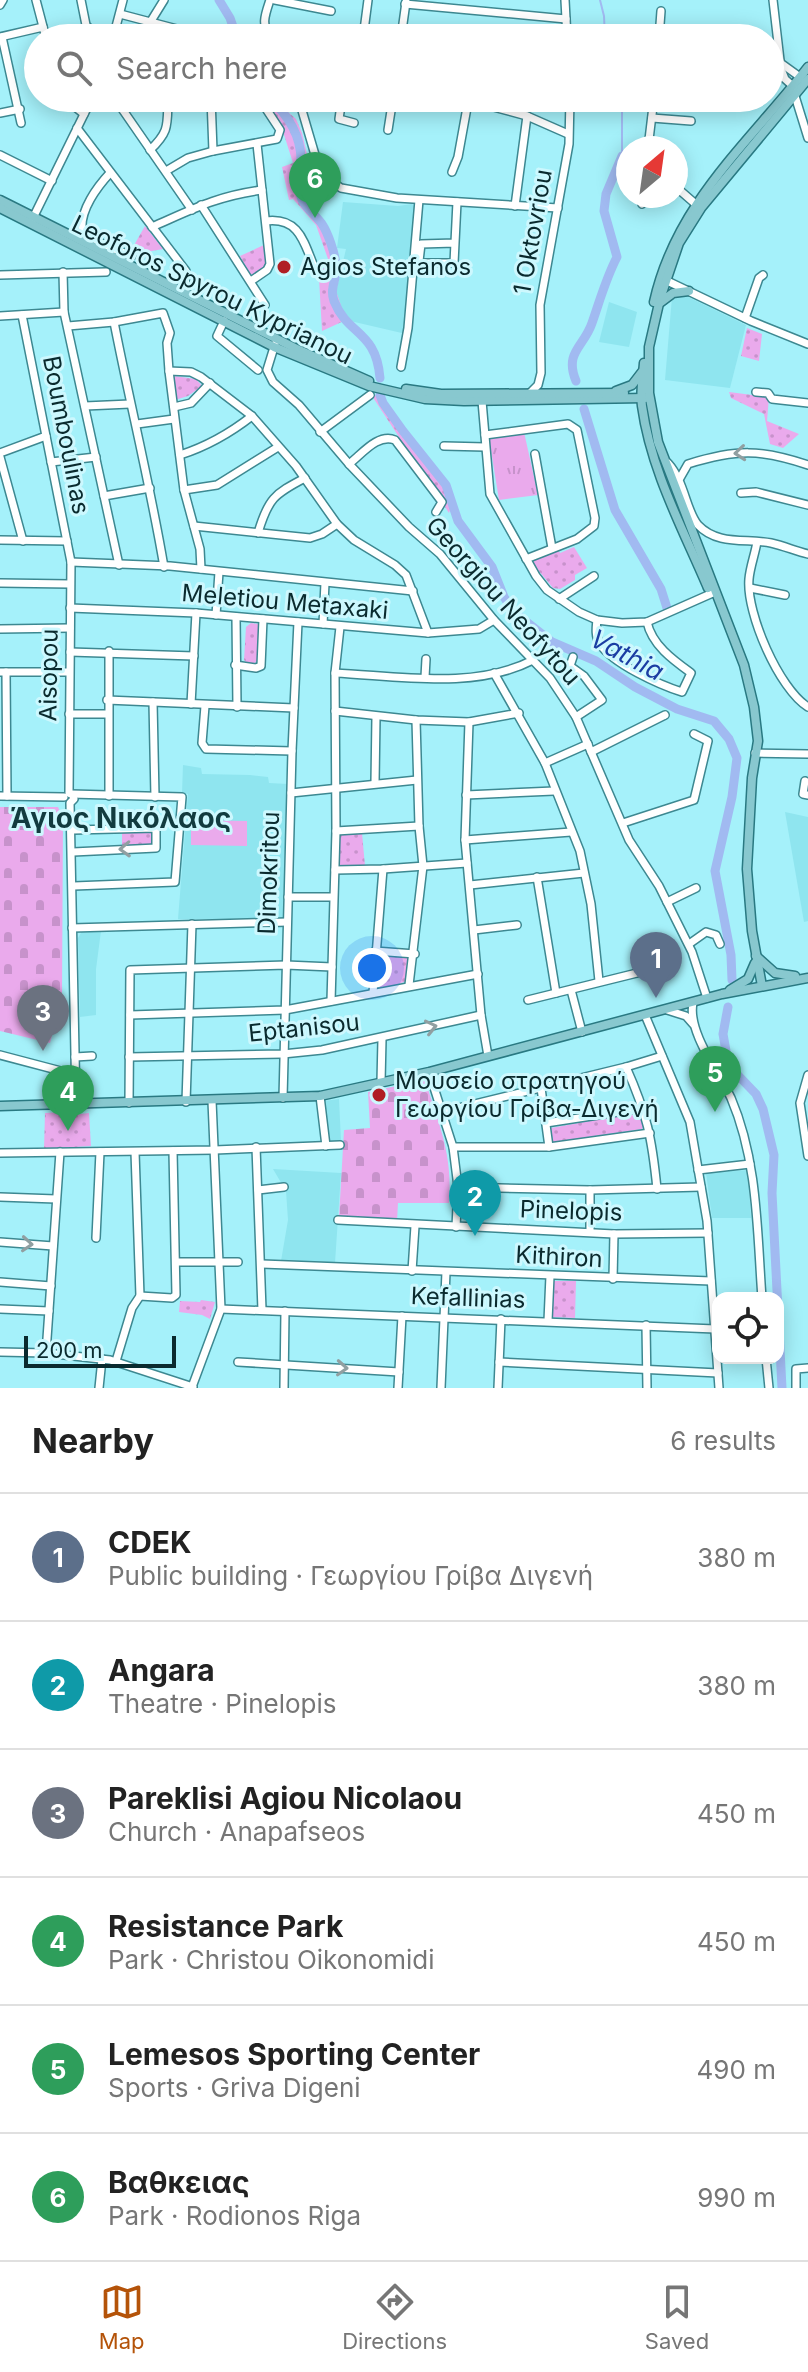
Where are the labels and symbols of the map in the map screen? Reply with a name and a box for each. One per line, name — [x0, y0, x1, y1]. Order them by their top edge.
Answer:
north arrow — [616, 136, 688, 208]
pin: 6 — [289, 152, 341, 218]
street label: 1 Oktovriou — [507, 167, 558, 297]
street label: Leoforos Spyrou Kyprianou — [67, 209, 357, 370]
place label: Agios Stefanos — [300, 252, 471, 281]
marker: Agios Stefanos — [275, 258, 293, 276]
street label: Boumboulinas — [37, 353, 96, 516]
one-way arrow — [733, 444, 746, 461]
street label: Georgiou Neofytou — [420, 511, 586, 691]
street label: Meletiou Metaxaki — [181, 578, 389, 625]
water label: Vathia — [585, 622, 669, 687]
street label: Aisopou — [33, 628, 64, 722]
district label: Άγιος Νικόλαος — [11, 801, 231, 835]
street label: Dimokritou — [252, 811, 285, 935]
one-way arrow — [118, 841, 131, 858]
pin: 1 — [630, 932, 682, 998]
your location — [352, 948, 392, 988]
pin: 3 — [17, 985, 69, 1051]
street label: Eptanisou — [247, 1007, 361, 1048]
one-way arrow — [424, 1019, 438, 1036]
pin: 5 — [689, 1046, 741, 1112]
pin: 4 — [42, 1065, 94, 1131]
place label: Μουσείο στρατηγού Γεωργίου Γρίβα-Διγενή — [395, 1066, 659, 1123]
marker: Μουσείο στρατηγού Γεωργίου Γρίβα-Διγενή — [370, 1086, 388, 1104]
pin: 2 — [449, 1170, 501, 1236]
street label: Pinelopis — [519, 1194, 623, 1227]
one-way arrow — [21, 1235, 34, 1252]
street label: Kithiron — [515, 1240, 603, 1273]
street label: Kefallinias — [410, 1281, 526, 1314]
scale bar — [24, 1332, 176, 1368]
one-way arrow — [336, 1360, 349, 1377]

